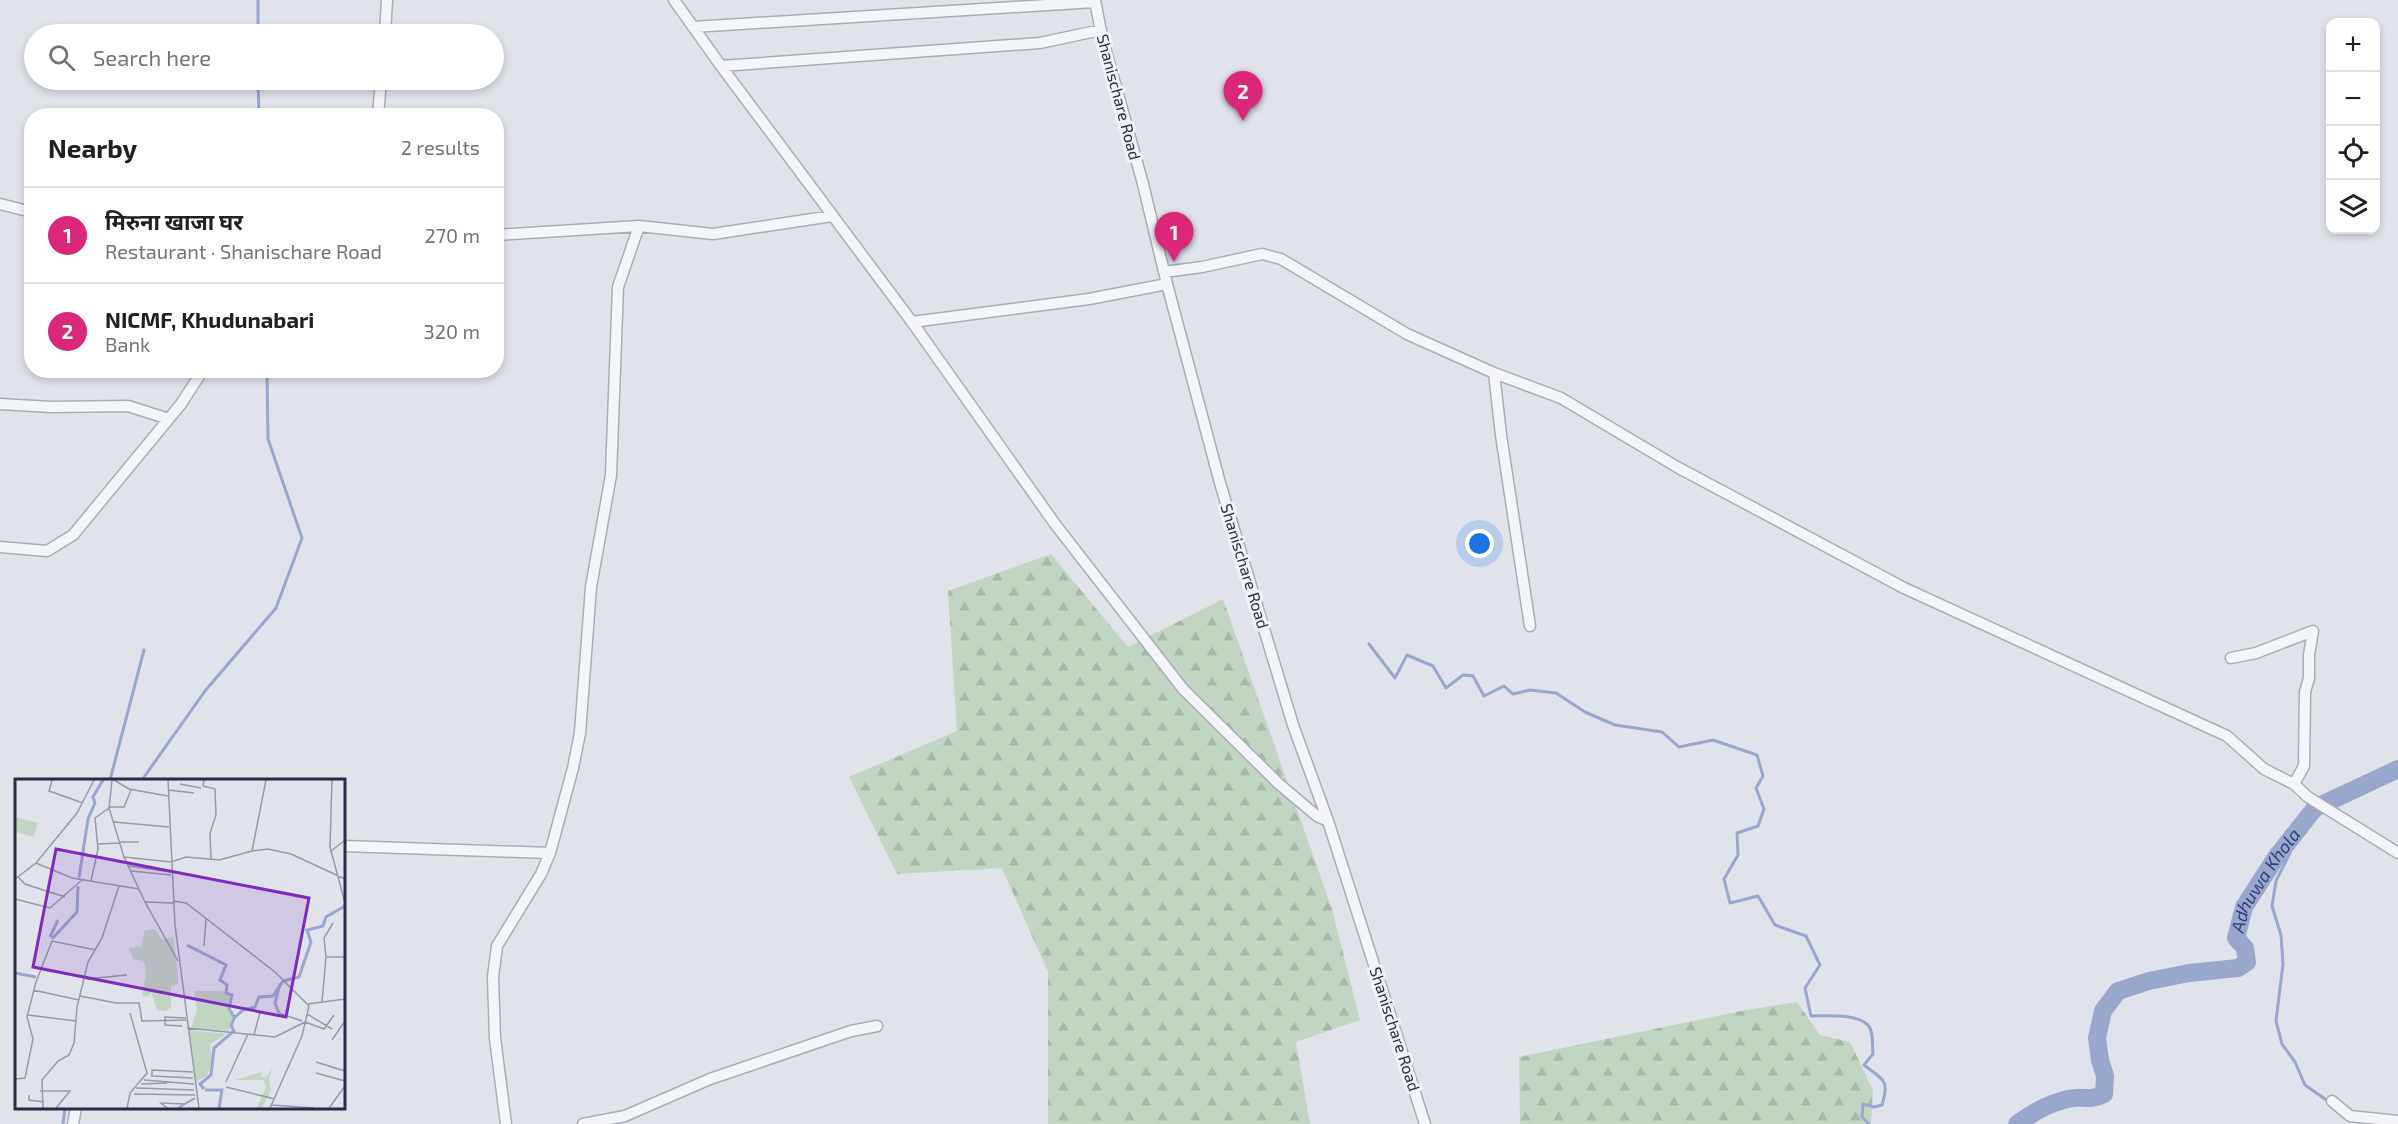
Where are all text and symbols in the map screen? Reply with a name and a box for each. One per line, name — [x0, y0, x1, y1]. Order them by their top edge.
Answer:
map controls — [2326, 18, 2380, 234]
button: + — [2326, 18, 2380, 72]
search box — [24, 24, 504, 90]
street label: Shanischare Road — [1094, 32, 1145, 162]
icon: search — [45, 41, 78, 74]
text: Search here — [93, 44, 211, 70]
pin: 2 — [1224, 72, 1262, 121]
button: − — [2326, 72, 2380, 126]
button: locate — [2326, 126, 2380, 180]
text: Nearby — [48, 132, 137, 163]
text: 2 results — [401, 135, 480, 159]
button: layers — [2326, 180, 2380, 234]
text: मिरुना खाजा घर — [105, 208, 243, 234]
pin: 1 — [1154, 212, 1194, 262]
text: 1 — [63, 223, 72, 247]
text: 270 m — [424, 223, 480, 247]
text: Restaurant · Shanischare Road — [105, 239, 382, 263]
text: NICMF, Khudunabari — [105, 306, 314, 332]
text: 2 — [62, 319, 73, 343]
text: 320 m — [424, 319, 480, 343]
text: Bank — [105, 332, 150, 356]
street label: Shanischare Road — [1217, 501, 1274, 631]
your location — [1465, 529, 1494, 558]
inset map — [15, 779, 345, 1109]
water label: Adhuwa Khola — [2226, 824, 2305, 936]
street label: Shanischare Road — [1366, 964, 1425, 1093]

